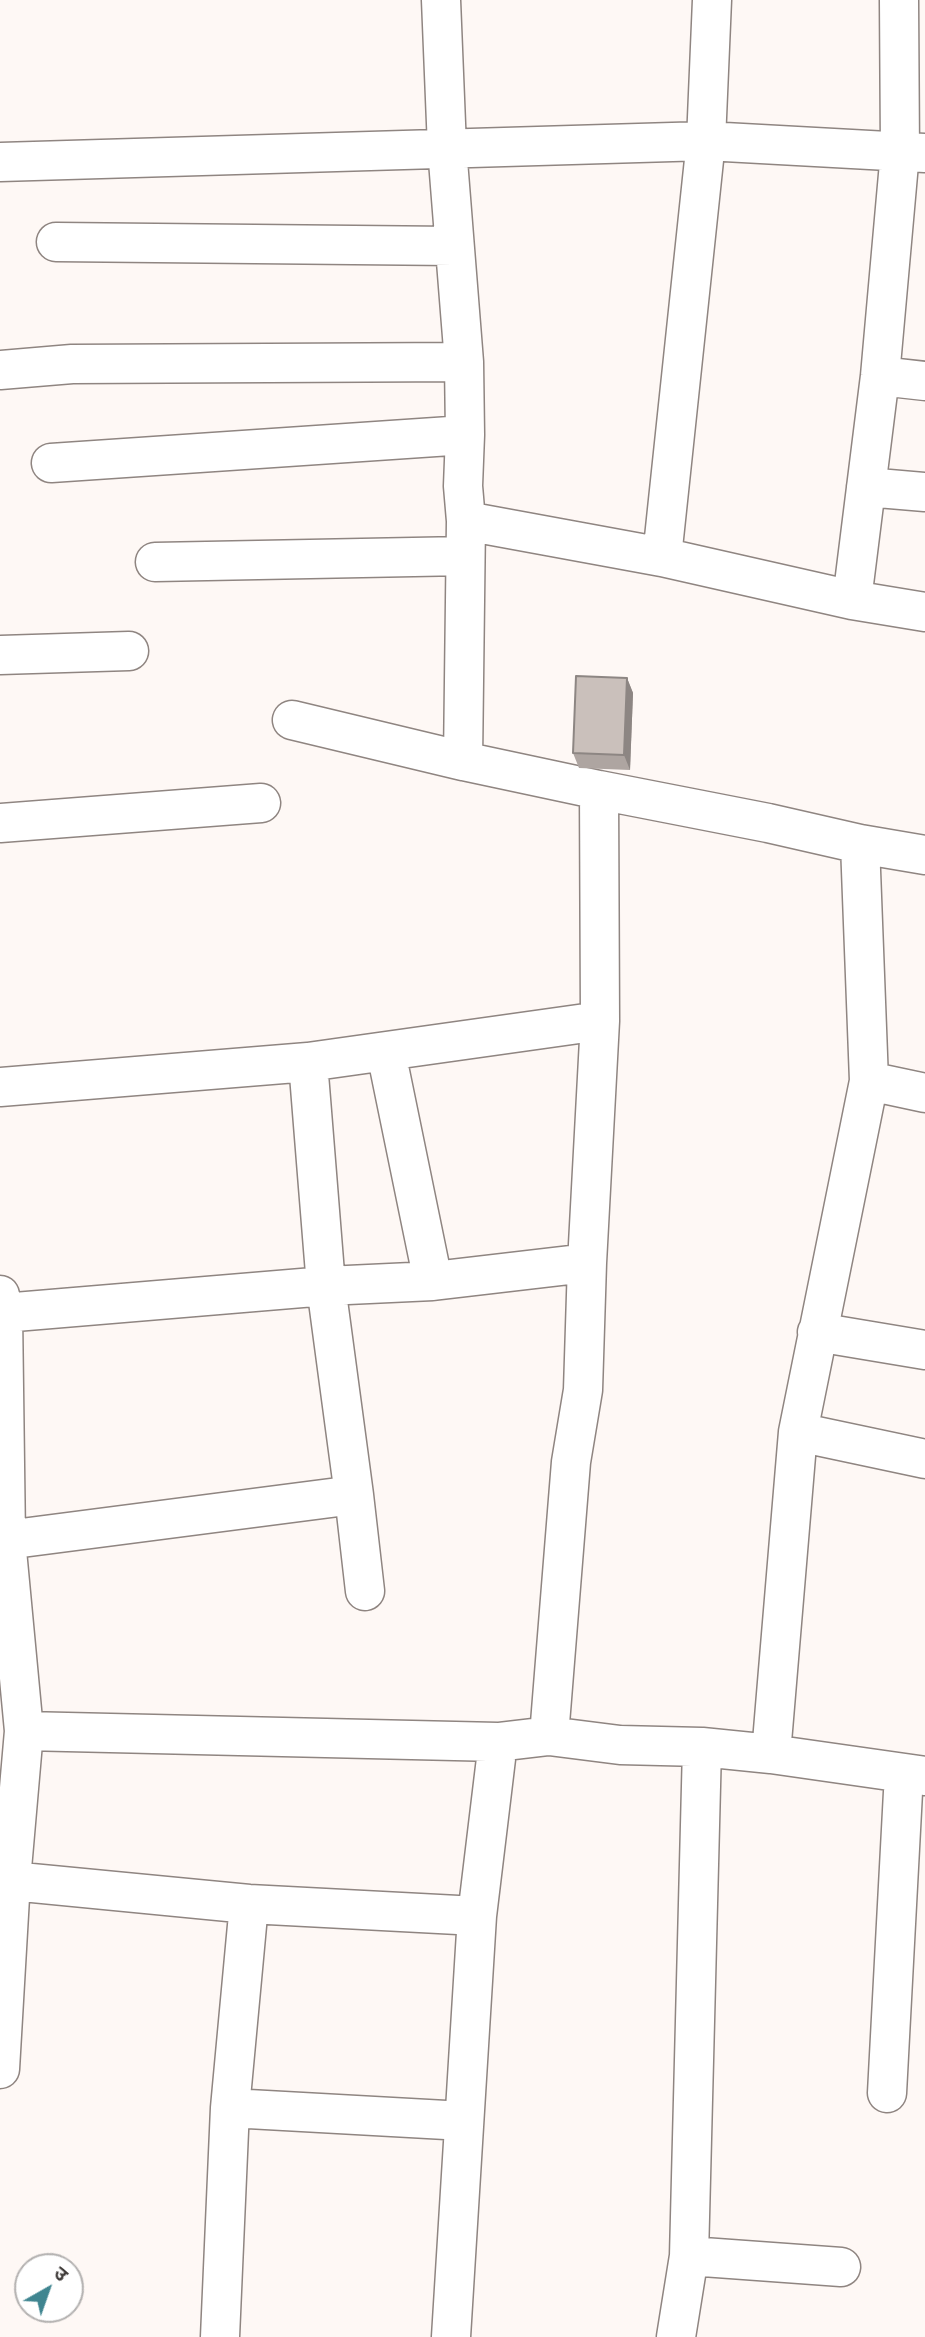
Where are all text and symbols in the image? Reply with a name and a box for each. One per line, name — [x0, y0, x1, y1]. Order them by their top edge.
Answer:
north arrow — [14, 2253, 84, 2323]
text: उ — [49, 2260, 74, 2287]

